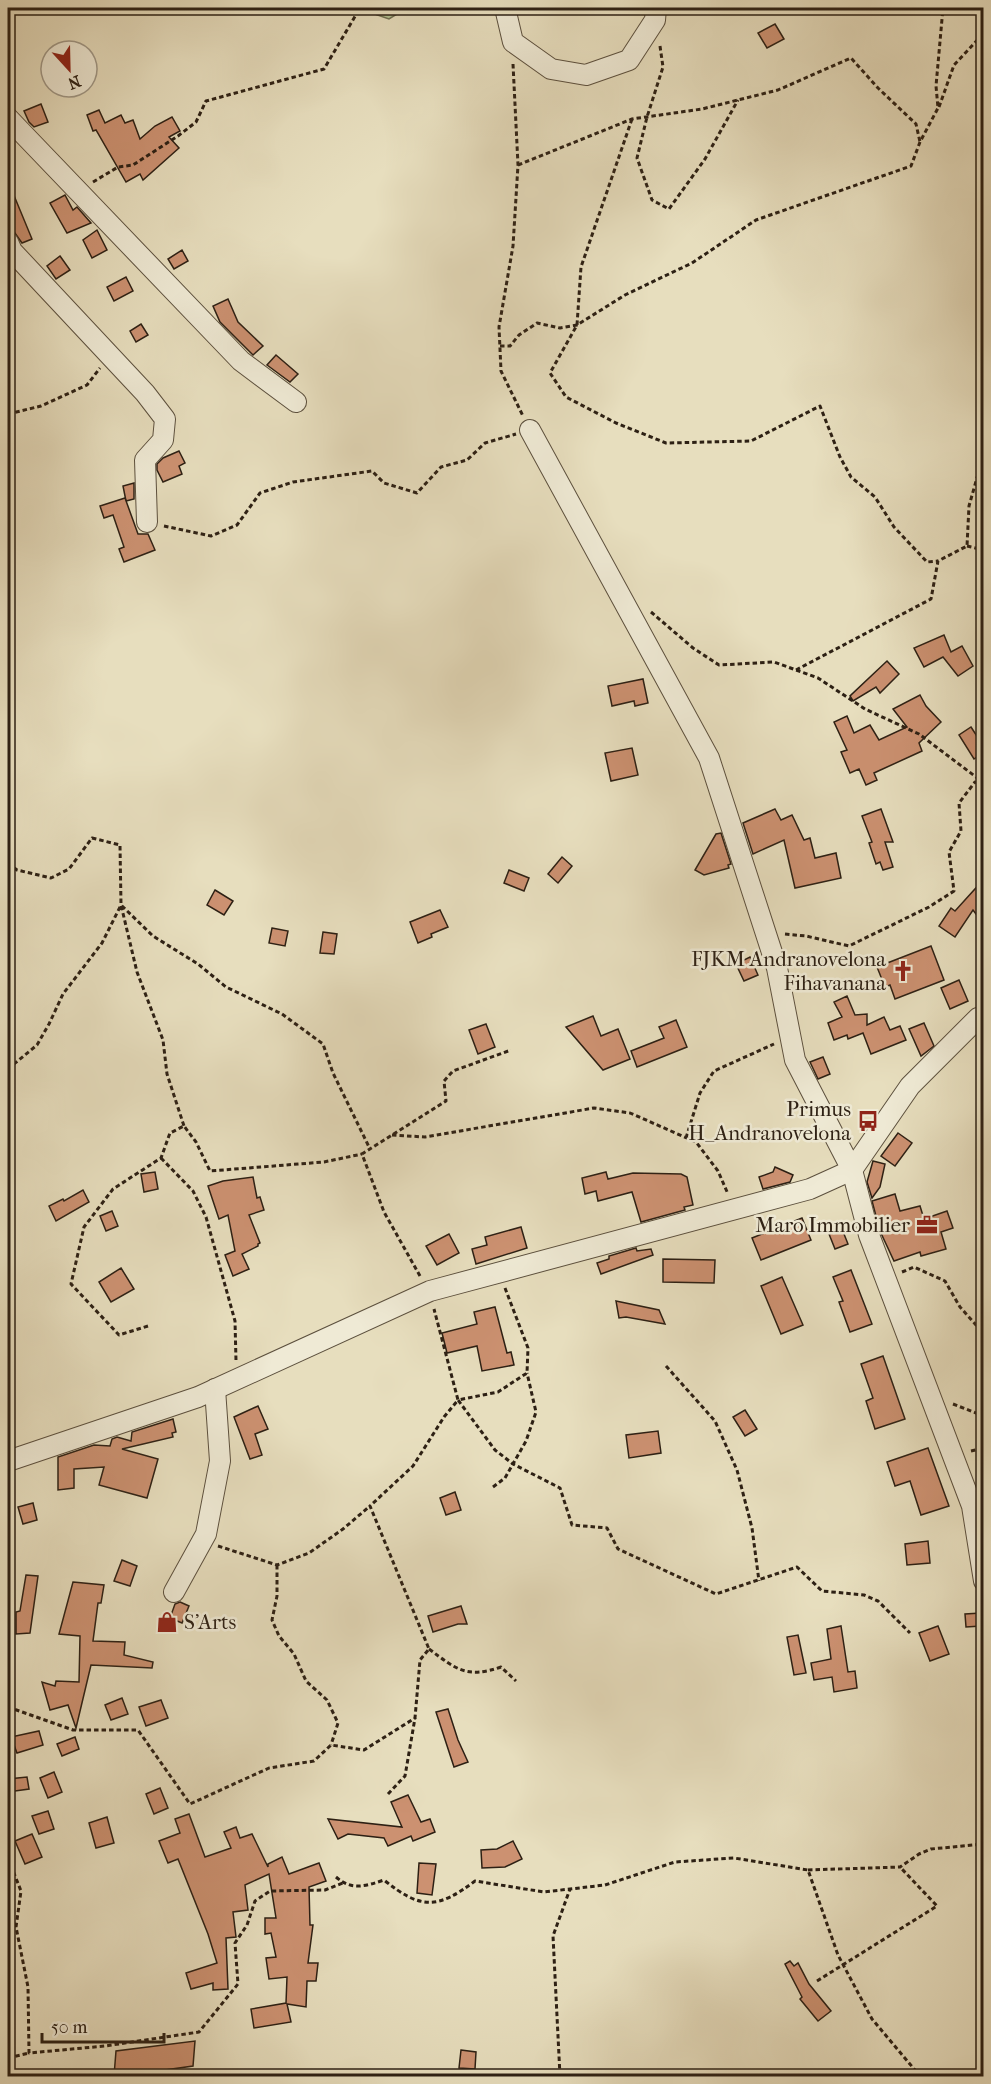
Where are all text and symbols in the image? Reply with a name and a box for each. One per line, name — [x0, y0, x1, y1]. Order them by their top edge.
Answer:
north arrow — [39, 39, 99, 99]
text: N — [64, 71, 84, 94]
place label: FJKM Andranovelona Fihavanana — [691, 947, 886, 995]
church icon: FJKM Andranovelona Fihavanana — [891, 959, 915, 983]
place label: Primus H_Andranovelona — [688, 1097, 851, 1145]
bus stop icon: Primus H_Andranovelona — [856, 1109, 880, 1133]
place label: Maro Immobilier — [755, 1213, 910, 1237]
office icon: Maro Immobilier — [915, 1213, 939, 1237]
shop icon: S'Arts — [155, 1610, 179, 1634]
place label: S'Arts — [184, 1610, 236, 1634]
scale bar — [42, 2006, 164, 2044]
text: 50 m — [51, 2017, 88, 2038]

